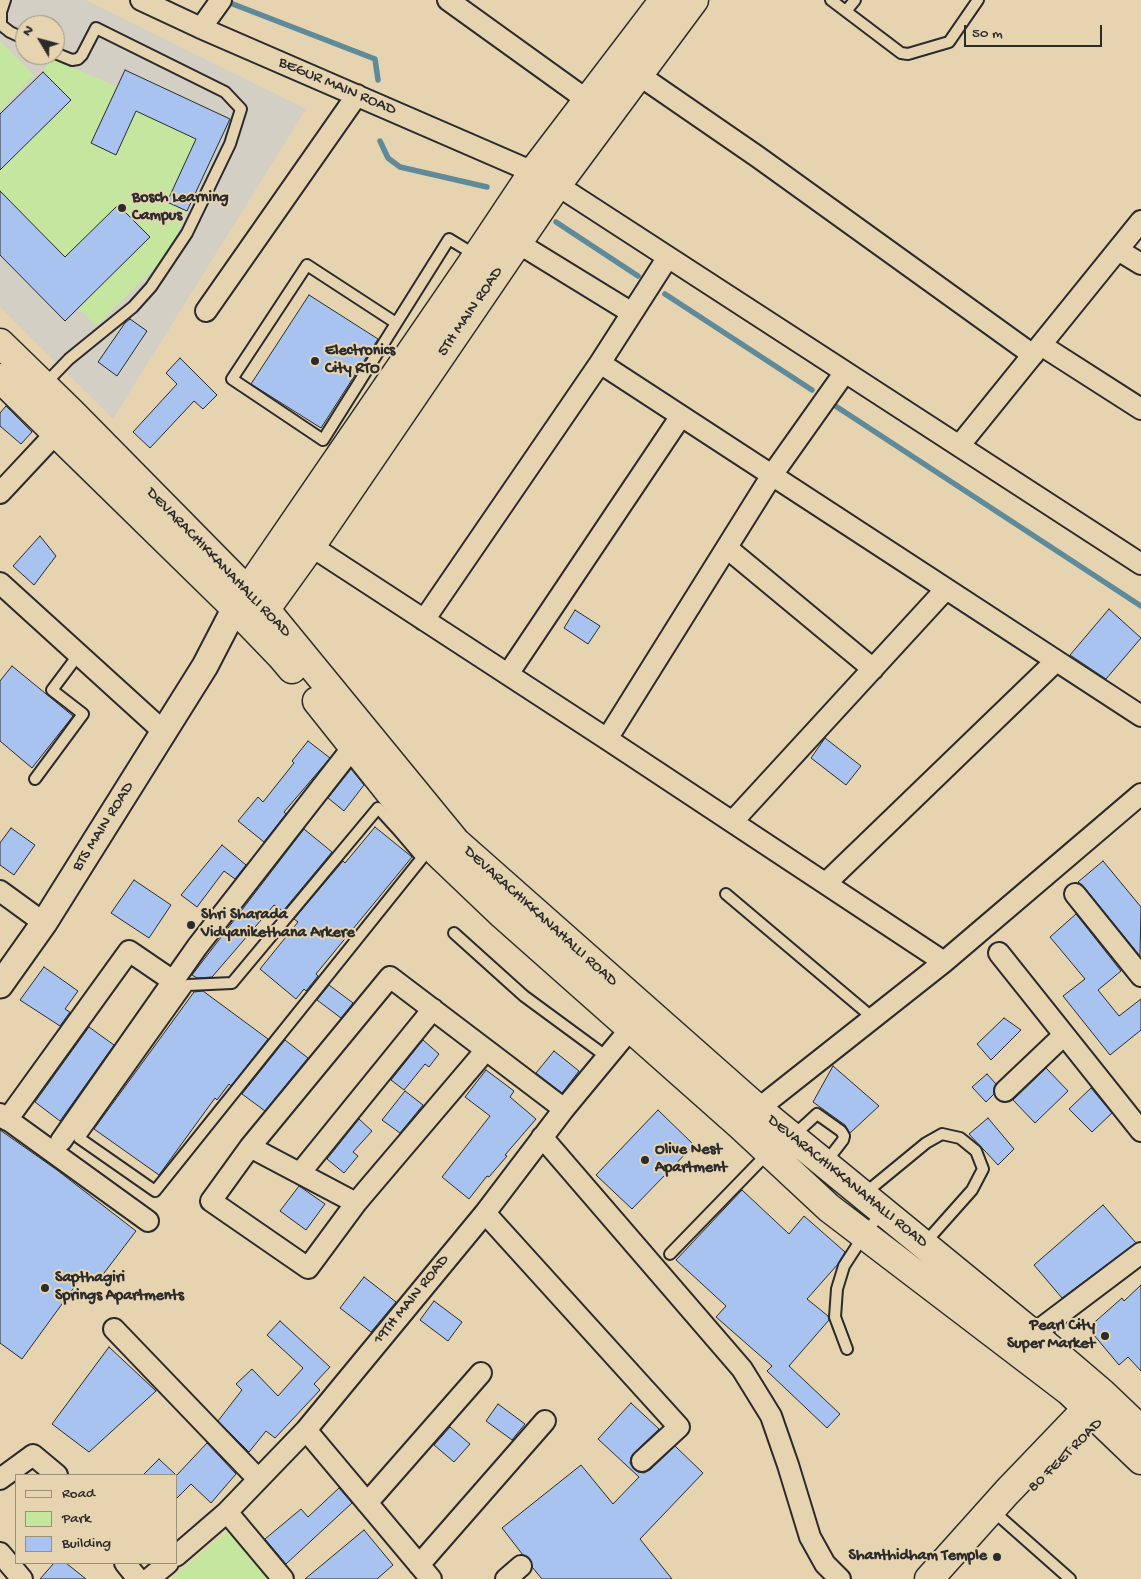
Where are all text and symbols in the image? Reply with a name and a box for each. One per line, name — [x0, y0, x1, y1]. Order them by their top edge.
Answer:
north arrow — [15, 15, 65, 65]
scale bar — [966, 15, 1104, 47]
text: N — [19, 23, 38, 40]
text: 50 m — [972, 25, 1003, 43]
street label: BEGUR MAIN ROAD — [275, 54, 399, 120]
place label: Bosch Learning Campus — [132, 189, 229, 227]
marker: Bosch Learning Campus — [116, 202, 128, 214]
street label: 5TH MAIN ROAD — [434, 264, 508, 360]
place label: Electronics City RTO — [325, 342, 395, 380]
marker: Electronics City RTO — [309, 355, 321, 367]
street label: DEVARACHIKKANAHALLI ROAD — [141, 484, 295, 642]
street label: BTS MAIN ROAD — [69, 779, 139, 875]
street label: DEVARACHIKKANAHALLI ROAD — [459, 843, 621, 991]
place label: Shri Sharada Vidyanikethana Arkere — [201, 906, 355, 944]
marker: Shri Sharada Vidyanikethana Arkere — [185, 919, 197, 931]
street label: DEVARACHIKKANAHALLI ROAD — [763, 1111, 931, 1253]
place label: Olive Nest Apartment — [655, 1141, 727, 1179]
marker: Olive Nest Apartment — [639, 1154, 651, 1166]
street label: 19TH MAIN ROAD — [370, 1251, 454, 1349]
place label: Sapthagiri Springs Apartments — [55, 1269, 184, 1307]
marker: Sapthagiri Springs Apartments — [39, 1282, 51, 1294]
place label: Pearl City Super Market — [1007, 1317, 1095, 1355]
marker: Pearl City Super Market — [1099, 1330, 1111, 1342]
street label: 80 FEET ROAD — [1025, 1415, 1107, 1497]
legend — [15, 1474, 178, 1564]
text: Road — [62, 1485, 95, 1503]
text: Park — [62, 1510, 91, 1528]
text: Building — [62, 1535, 111, 1553]
place label: Shanthidham Temple — [848, 1547, 987, 1567]
marker: Shanthidham Temple — [991, 1551, 1003, 1563]

